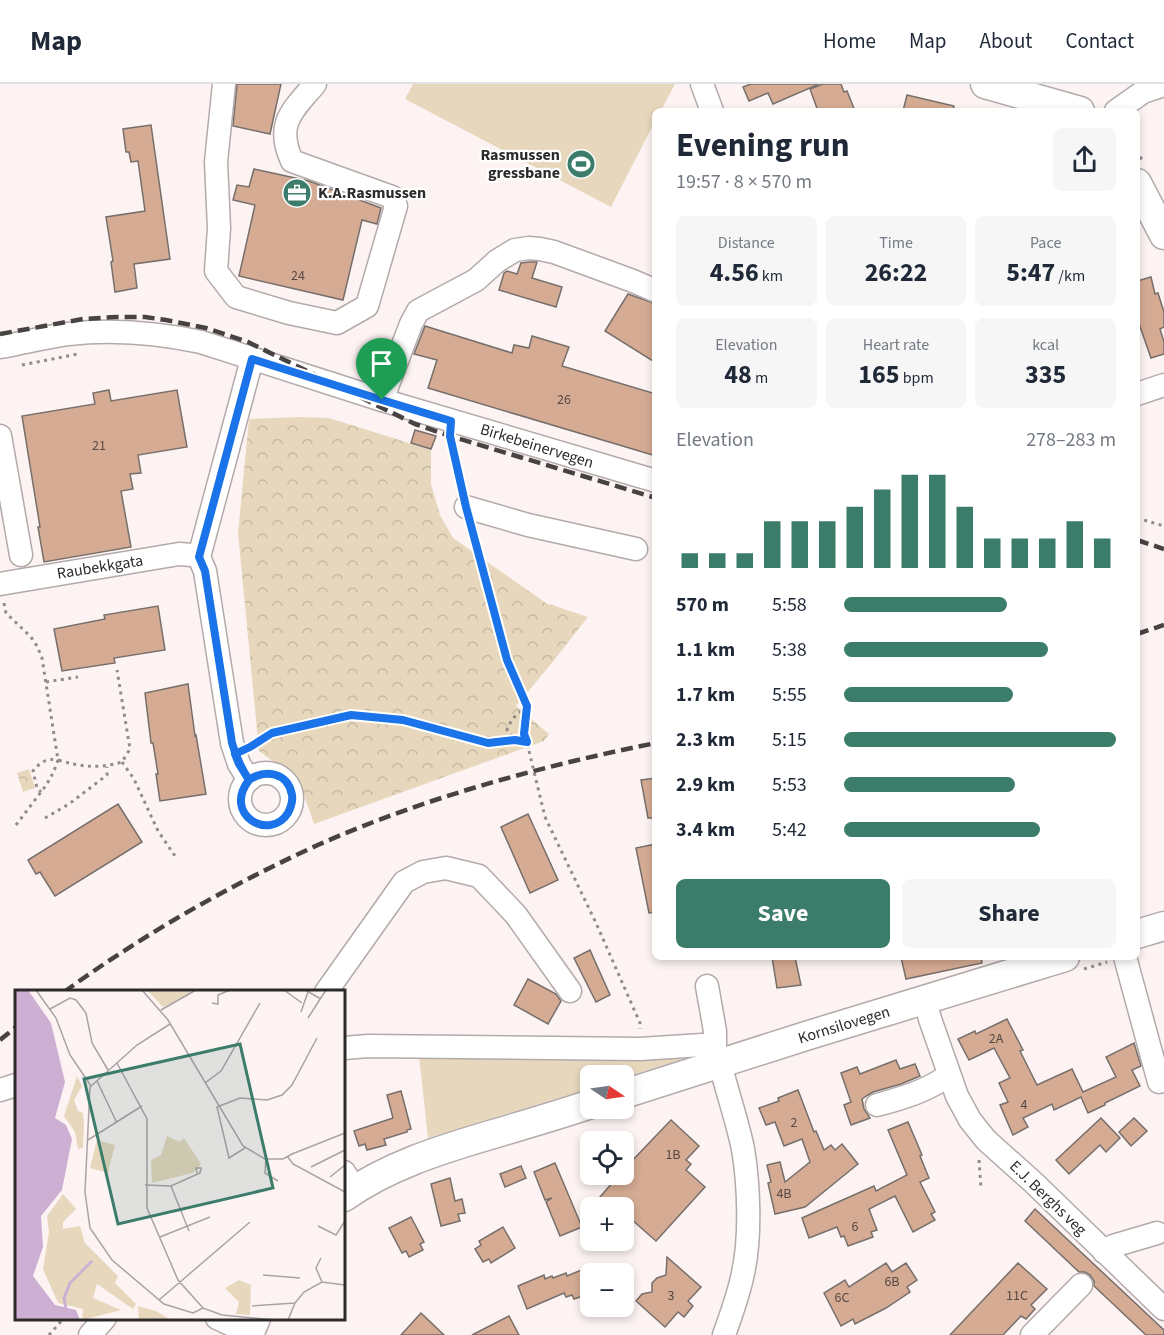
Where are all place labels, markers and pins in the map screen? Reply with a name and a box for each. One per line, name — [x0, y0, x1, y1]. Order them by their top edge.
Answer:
place label: Rasmussen gressbane — [480, 144, 560, 184]
sports icon: Rasmussen gressbane — [565, 148, 597, 180]
office icon: K.A.Rasmussen — [281, 177, 313, 209]
place label: K.A.Rasmussen — [318, 182, 426, 204]
pin — [356, 338, 407, 400]

